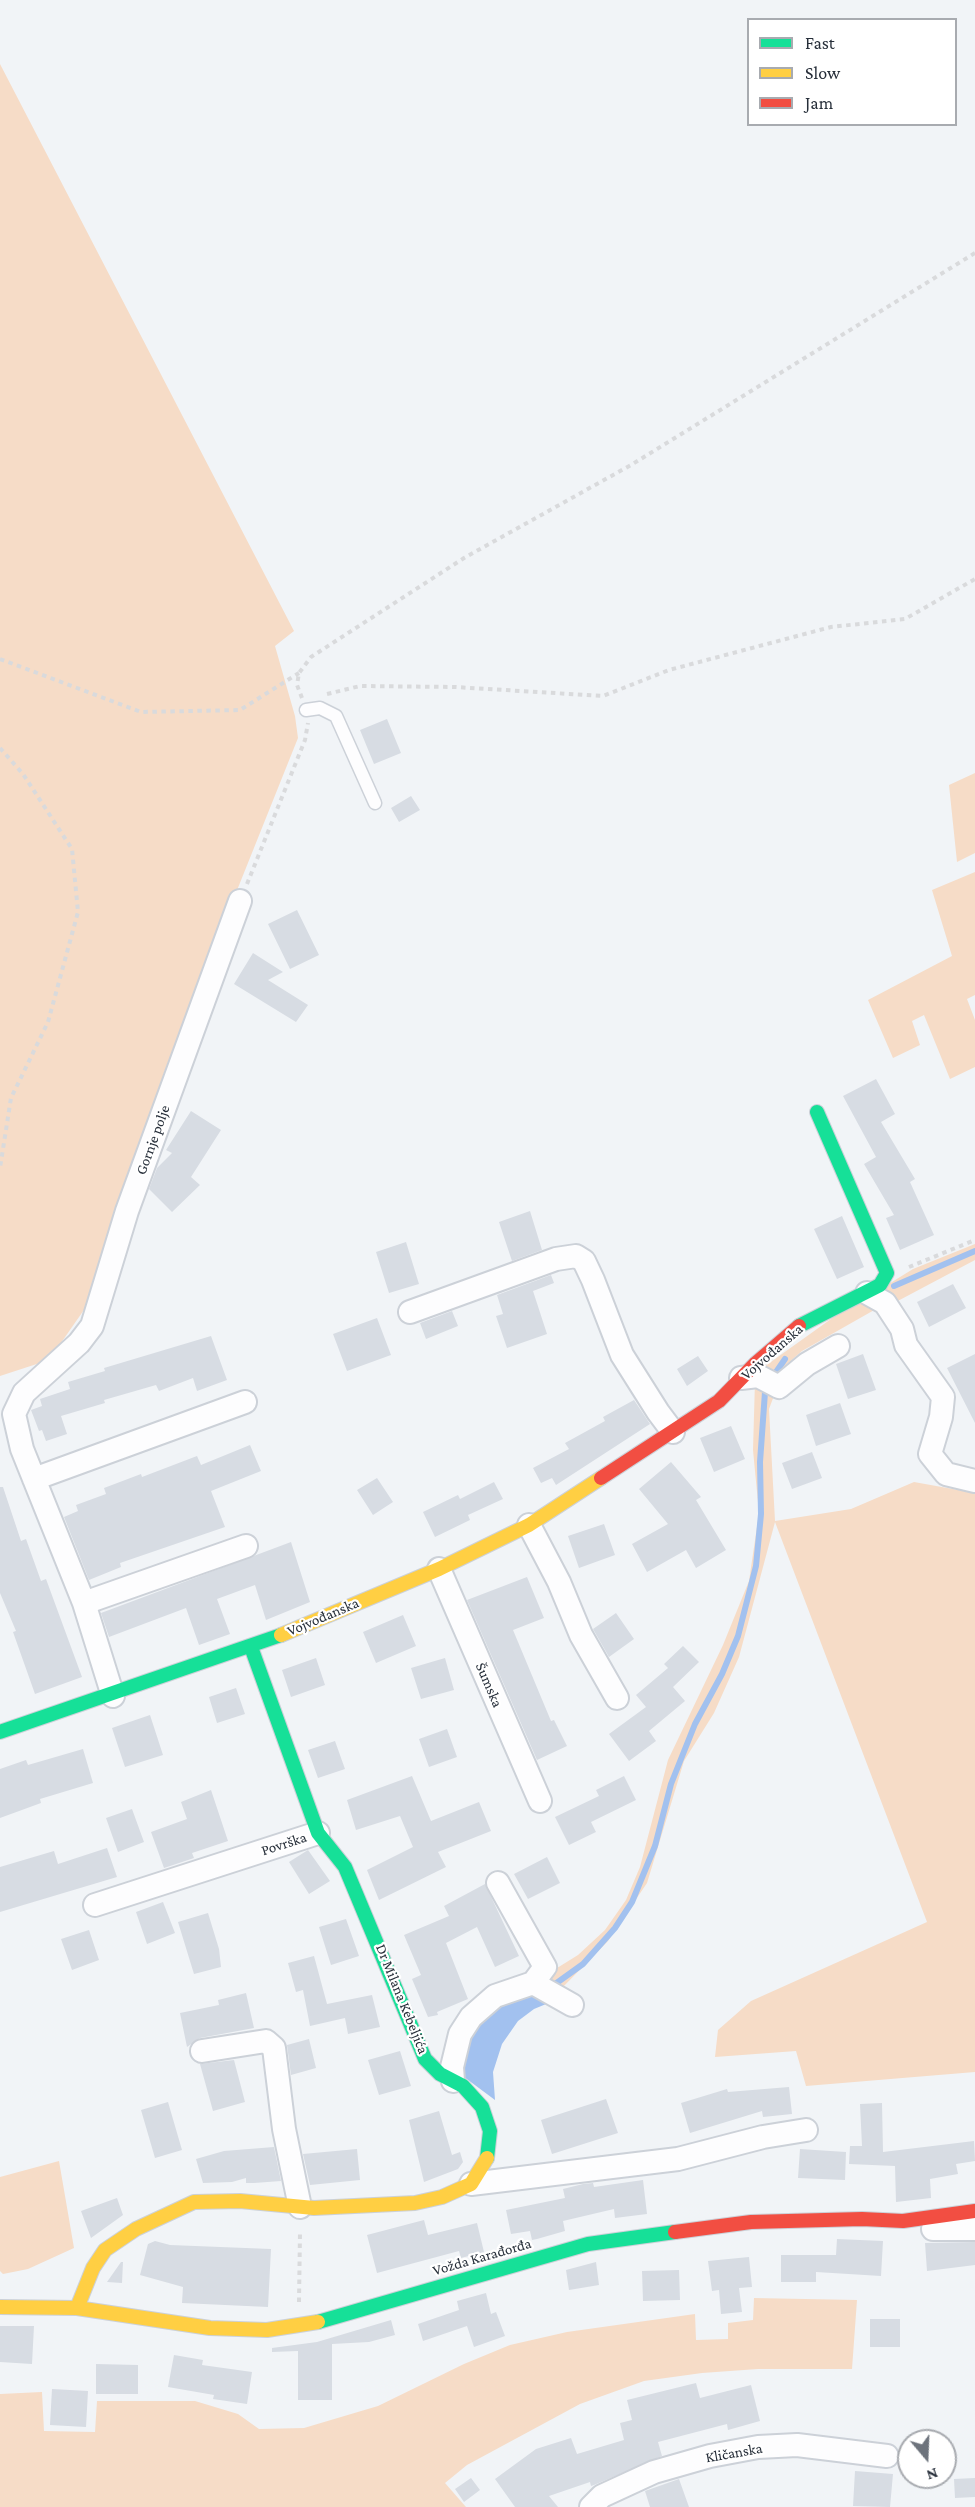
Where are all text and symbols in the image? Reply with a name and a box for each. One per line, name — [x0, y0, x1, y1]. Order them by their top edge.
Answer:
legend — [747, 18, 957, 126]
text: Fast — [805, 33, 835, 53]
text: Slow — [805, 63, 840, 83]
text: Jam — [805, 93, 833, 113]
street label: Gornje polje — [132, 1103, 174, 1177]
street label: Vojvođanska — [737, 1320, 807, 1384]
street label: Vojvođanska — [284, 1594, 362, 1640]
street label: Šumska — [472, 1660, 506, 1710]
street label: Površka — [259, 1828, 309, 1860]
street label: Dr Milana Kebeljića — [372, 1941, 432, 2057]
street label: Vožda Karađorđa — [431, 2234, 533, 2280]
north arrow — [897, 2429, 957, 2489]
street label: Kličanska — [704, 2439, 764, 2467]
text: N — [924, 2465, 940, 2484]

